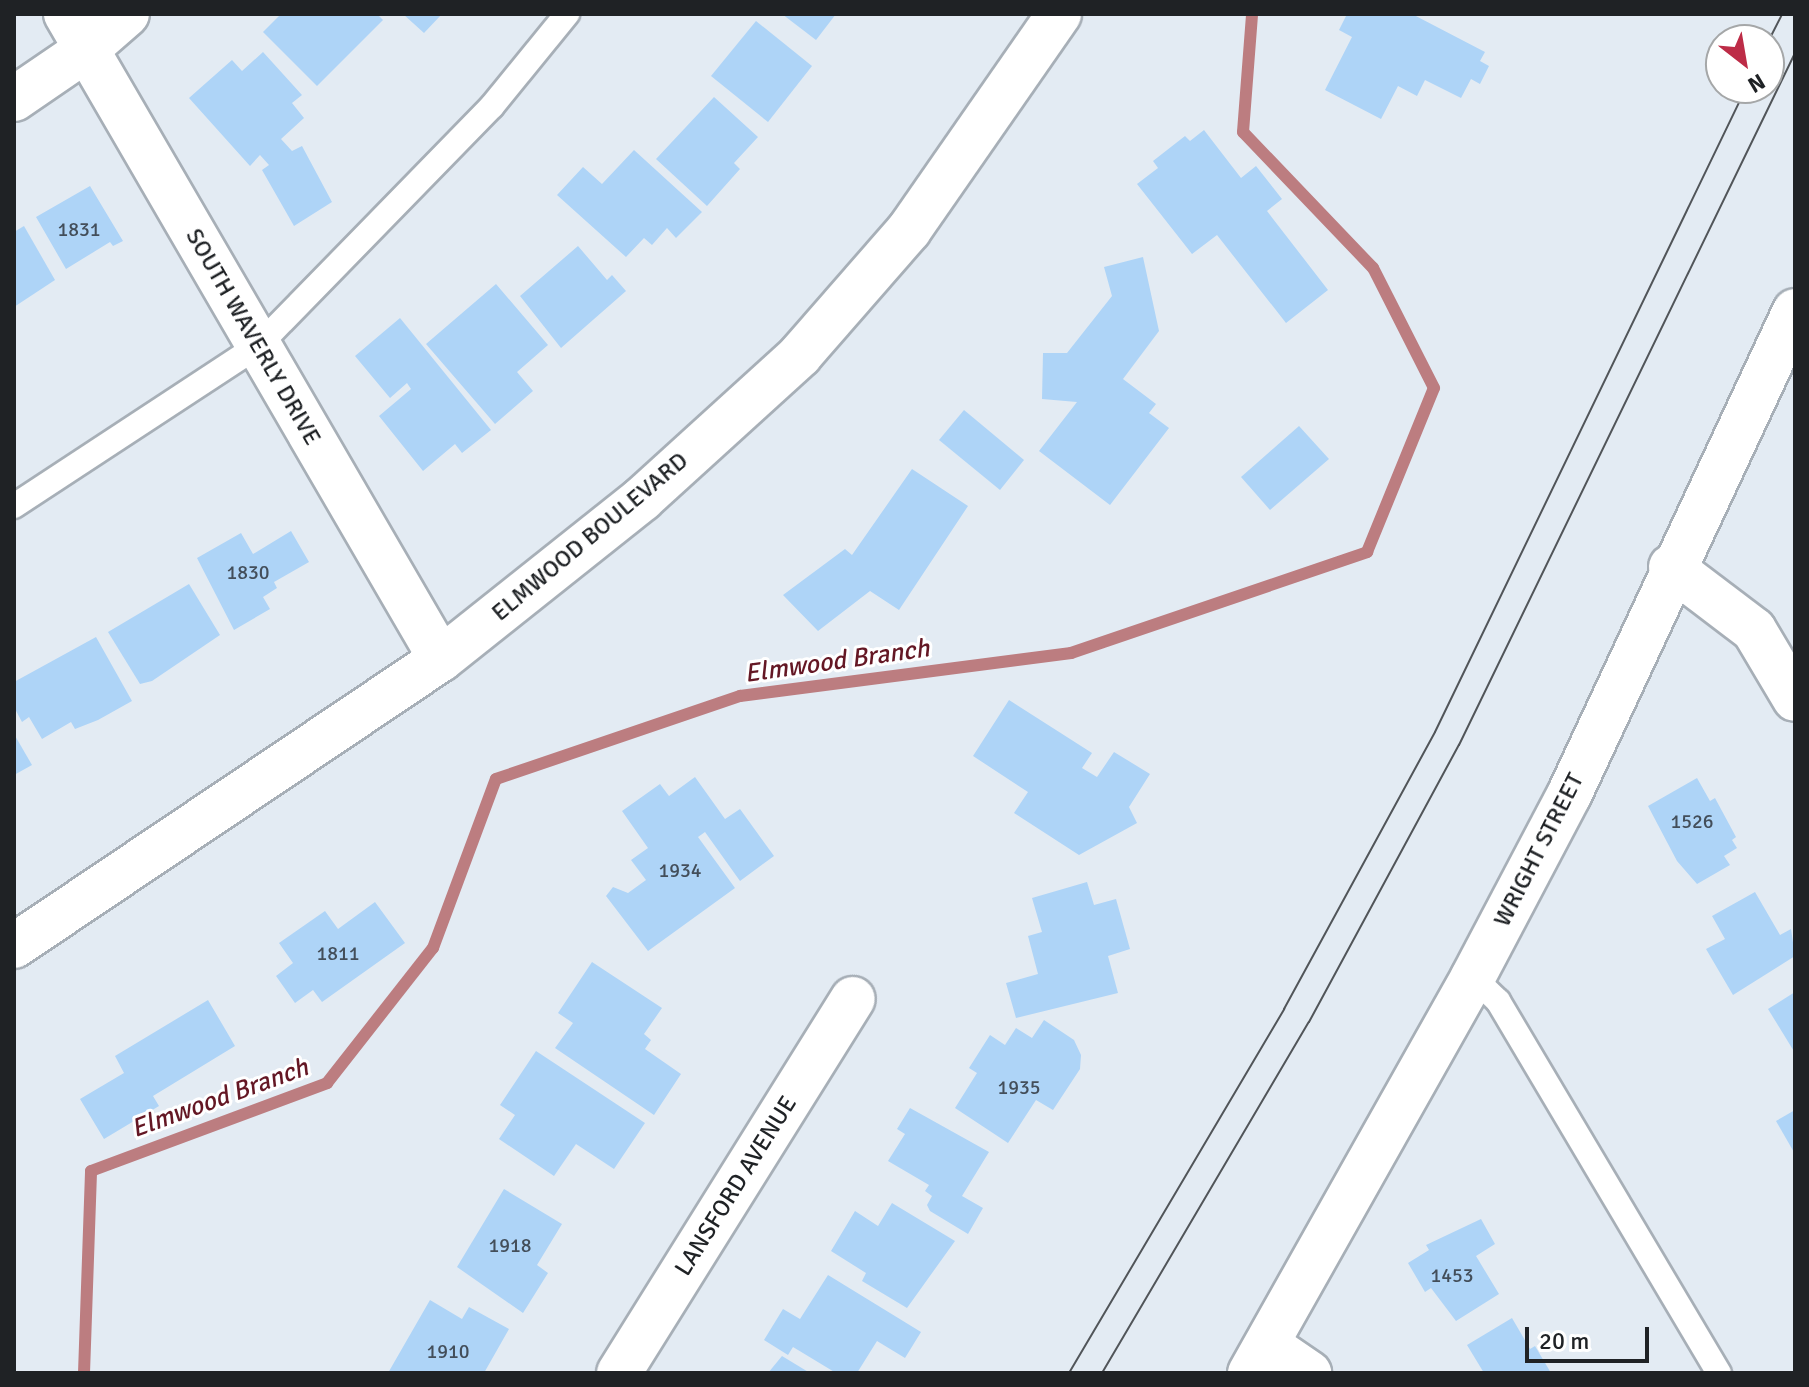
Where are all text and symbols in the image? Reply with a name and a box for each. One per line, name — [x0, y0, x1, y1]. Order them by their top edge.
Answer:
north arrow — [1705, 24, 1785, 104]
text: N — [1743, 68, 1770, 99]
house number: 1831 — [57, 217, 101, 241]
street label: SOUTH WAVERLY DRIVE — [179, 224, 327, 450]
street label: ELMWOOD BOULEVARD — [486, 447, 694, 627]
house number: 1830 — [226, 560, 270, 584]
water label: Elmwood Branch — [743, 634, 931, 690]
street label: WRIGHT STREET — [1488, 768, 1590, 932]
house number: 1526 — [1670, 809, 1714, 833]
house number: 1934 — [658, 858, 702, 882]
house number: 1811 — [316, 941, 360, 965]
water label: Elmwood Branch — [127, 1053, 313, 1145]
house number: 1935 — [997, 1075, 1041, 1099]
street label: LANSFORD AVENUE — [669, 1091, 803, 1281]
house number: 1918 — [488, 1233, 532, 1257]
house number: 1453 — [1430, 1263, 1474, 1287]
scale bar — [1529, 1311, 1653, 1361]
text: 20 m — [1539, 1326, 1589, 1356]
house number: 1910 — [426, 1339, 470, 1363]

